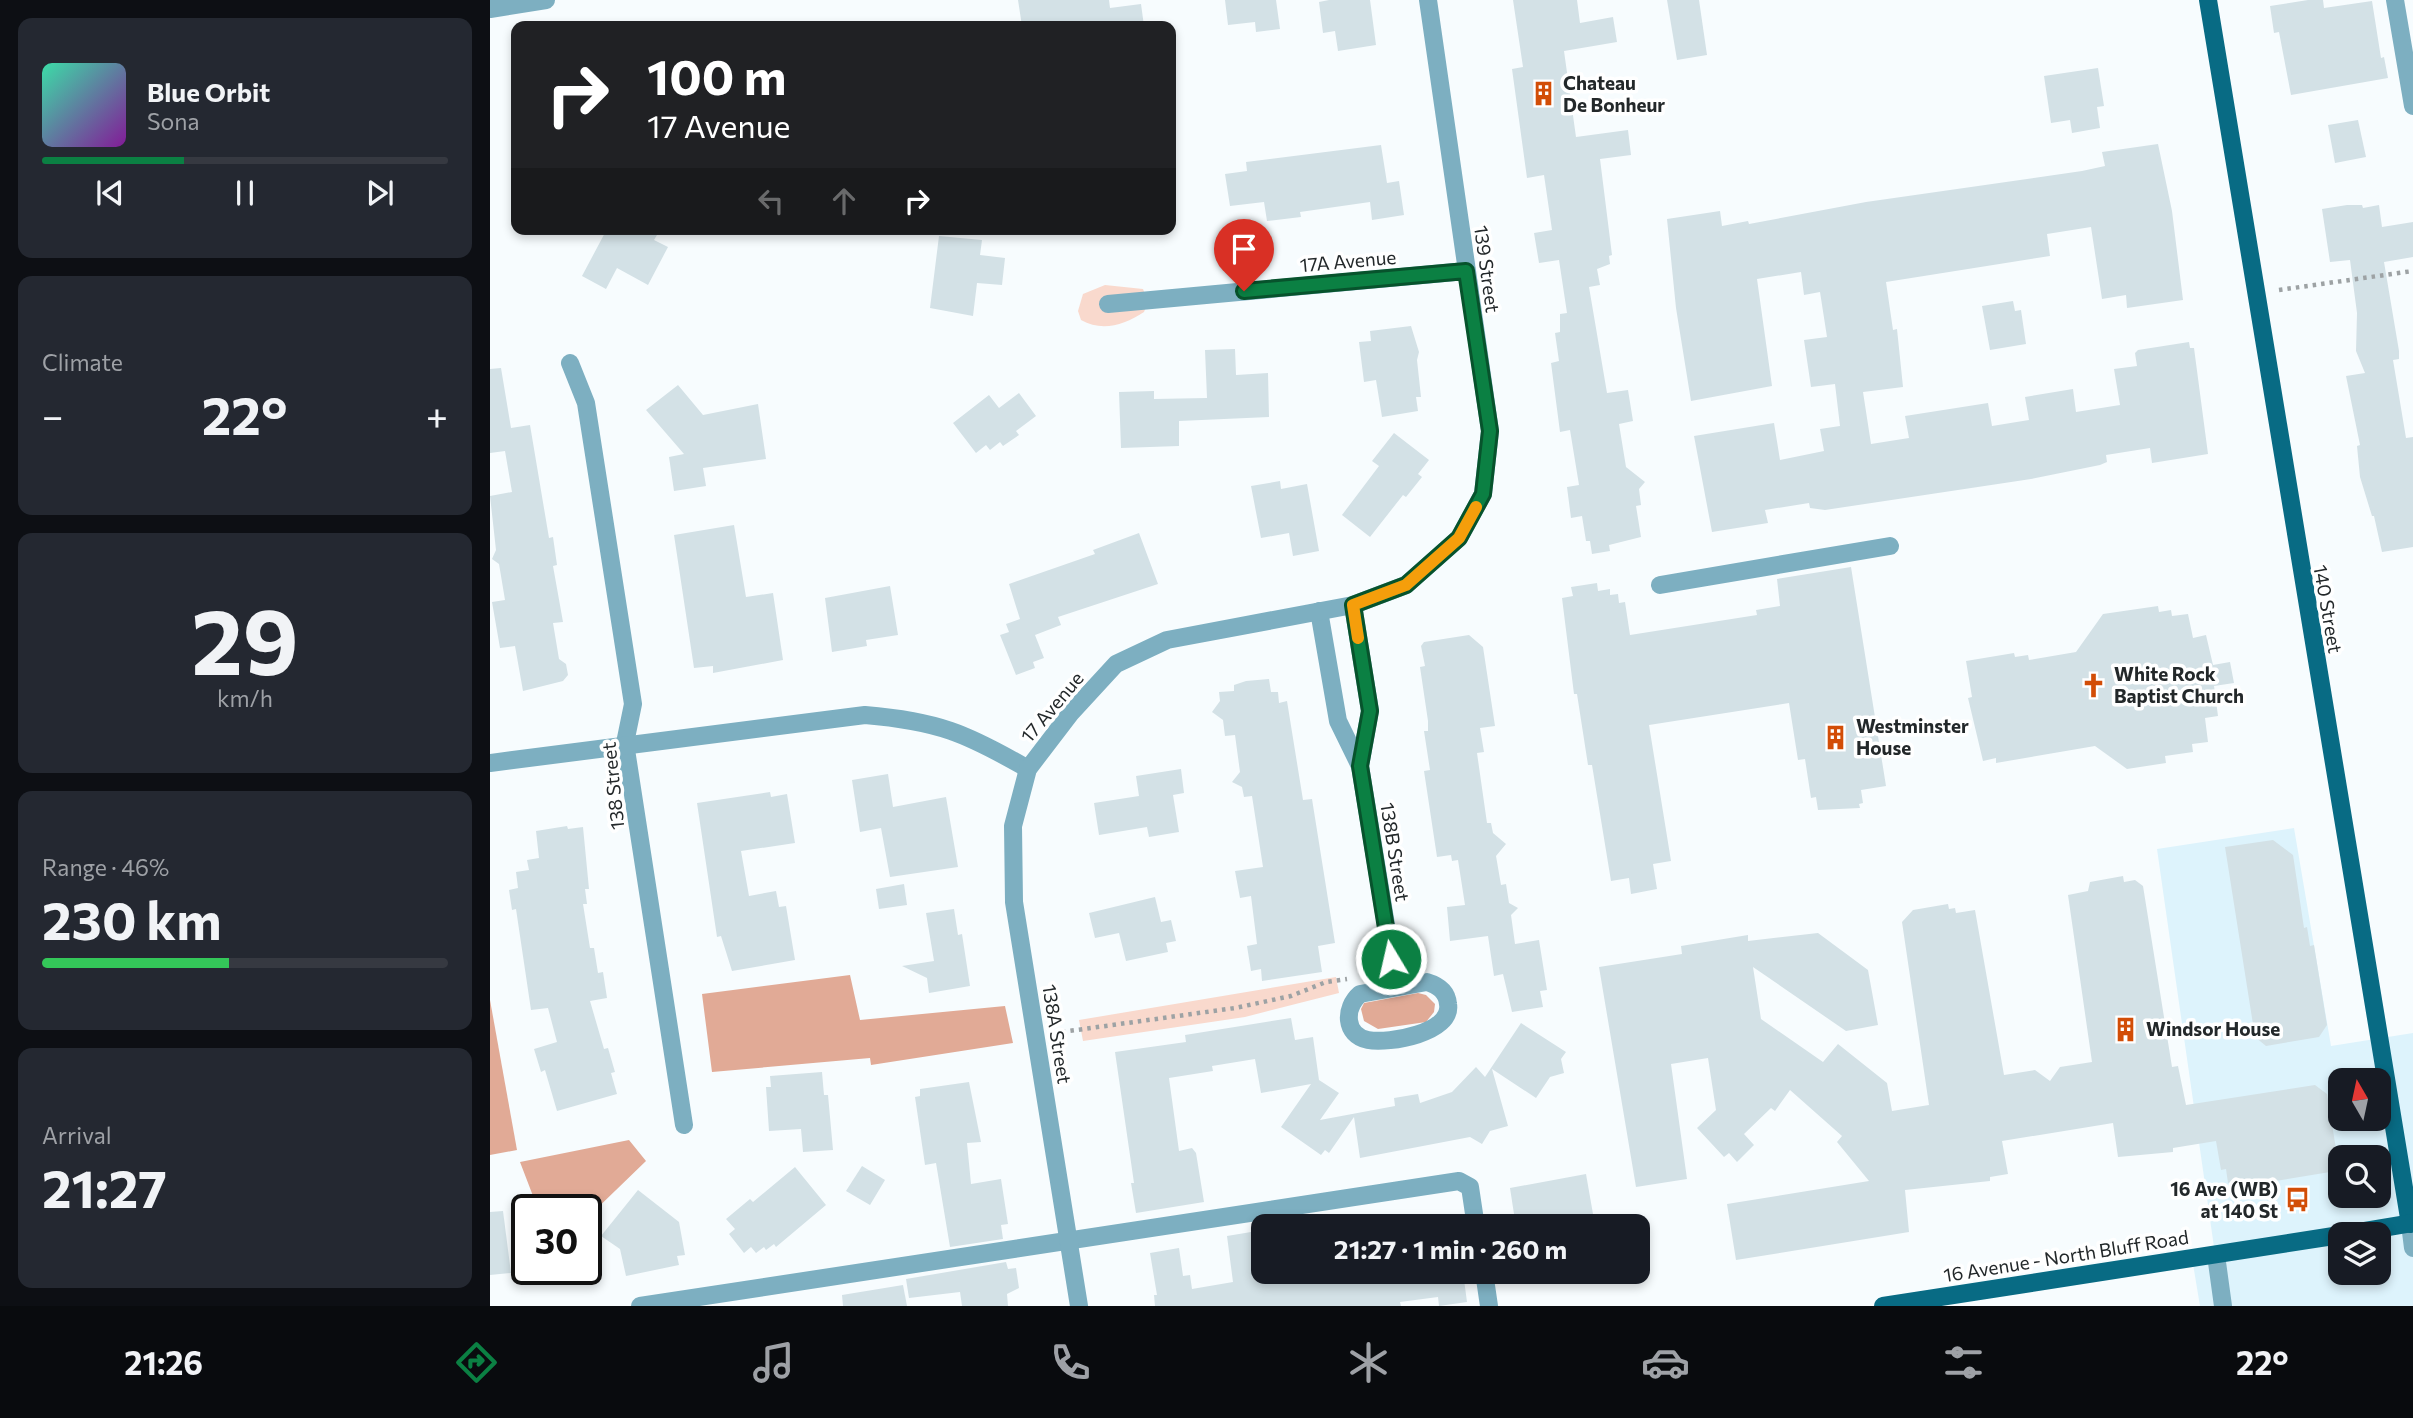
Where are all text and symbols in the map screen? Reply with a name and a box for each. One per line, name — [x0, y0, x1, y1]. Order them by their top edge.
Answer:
text: 100 m — [647, 45, 786, 105]
icon: right — [532, 49, 623, 140]
place label: Chateau De Bonheur — [1563, 71, 1665, 116]
text: Blue Orbit — [147, 76, 270, 107]
building icon: Chateau De Bonheur — [1529, 80, 1557, 108]
text: 17 Avenue — [647, 105, 790, 145]
text: Sona — [147, 107, 199, 135]
icon: previous — [91, 174, 129, 212]
icon: pause — [226, 174, 264, 212]
icon: next — [361, 174, 399, 212]
icon: left — [752, 182, 790, 220]
icon: ahead — [825, 182, 863, 220]
icon: right — [898, 182, 936, 220]
pin — [1214, 219, 1274, 291]
street label: 139 Street — [1470, 224, 1505, 314]
icon: arrive — [1225, 230, 1263, 268]
street label: 17A Avenue — [1299, 245, 1397, 276]
text: Climate — [42, 348, 123, 376]
text: 22° — [202, 382, 287, 446]
text: − — [42, 391, 64, 438]
text: + — [426, 391, 448, 438]
street label: 140 Street — [2309, 563, 2348, 655]
text: 29 — [191, 582, 299, 694]
place label: White Rock Baptist Church — [2114, 662, 2244, 707]
street label: 17 Avenue — [1015, 667, 1088, 747]
church icon: White Rock Baptist Church — [2080, 671, 2108, 699]
text: km/h — [217, 684, 273, 712]
place label: Westminster House — [1856, 714, 1969, 759]
building icon: Westminster House — [1822, 723, 1850, 751]
street label: 138 Street — [596, 741, 629, 831]
street label: 138B Street — [1376, 801, 1415, 903]
text: Range · 46% — [42, 853, 169, 881]
text: 230 km — [42, 887, 222, 951]
position arrow — [1354, 922, 1428, 996]
street label: 138A Street — [1038, 982, 1077, 1086]
building icon: Windsor House — [2112, 1015, 2140, 1043]
place label: Windsor House — [2146, 1017, 2280, 1040]
north arrow — [2328, 1068, 2390, 1130]
map controls — [2328, 1068, 2391, 1285]
text: Arrival — [42, 1121, 112, 1149]
button: search — [2328, 1145, 2391, 1208]
text: 21:27 — [42, 1155, 167, 1219]
place label: 16 Ave (WB) at 140 St — [2170, 1177, 2278, 1222]
bus stop icon: 16 Ave (WB) at 140 St — [2284, 1186, 2312, 1214]
speed limit sign: 30 — [511, 1194, 602, 1285]
button: layers — [2328, 1222, 2391, 1285]
street label: 16 Avenue - North Bluff Road — [1942, 1225, 2190, 1286]
text: 21:27 · 1 min · 260 m — [1334, 1233, 1567, 1264]
icon: directions — [452, 1338, 501, 1387]
icon: music — [749, 1338, 798, 1387]
icon: phone — [1046, 1338, 1095, 1387]
icon: climate — [1344, 1338, 1393, 1387]
icon: car — [1641, 1338, 1690, 1387]
icon: filters — [1939, 1338, 1988, 1387]
text: 21:26 — [124, 1342, 203, 1382]
text: 22° — [2236, 1342, 2289, 1382]

